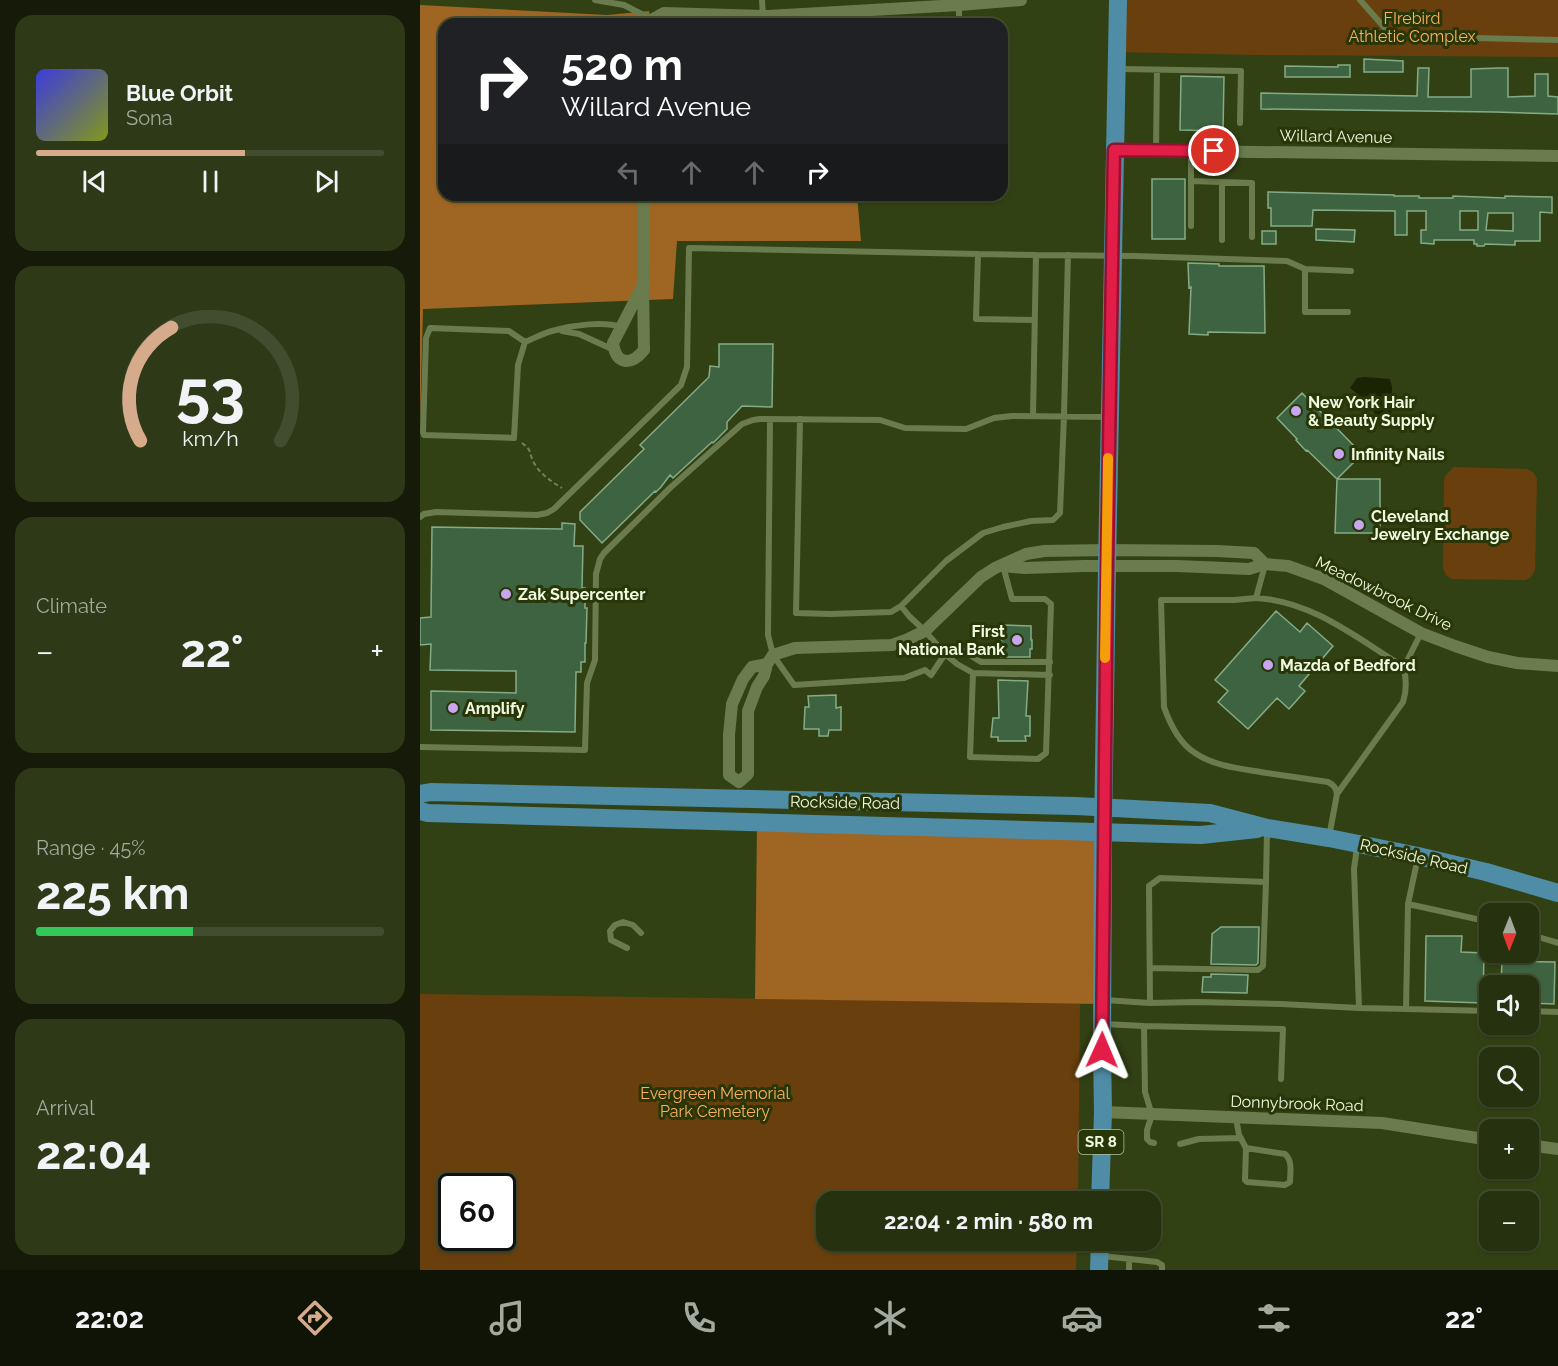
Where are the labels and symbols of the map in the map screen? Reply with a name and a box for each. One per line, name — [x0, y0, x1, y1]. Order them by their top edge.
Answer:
park label: FIrebird Athletic Complex — [1348, 9, 1476, 46]
pin — [1188, 125, 1239, 176]
street label: Willard Avenue — [1279, 126, 1393, 147]
place label: New York Hair & Beauty Supply — [1308, 393, 1435, 430]
marker: New York Hair & Beauty Supply — [1289, 404, 1303, 418]
place label: Infinity Nails — [1351, 445, 1445, 464]
marker: Infinity Nails — [1332, 447, 1346, 461]
place label: Cleveland Jewelry Exchange — [1371, 507, 1510, 544]
marker: Cleveland Jewelry Exchange — [1352, 518, 1366, 532]
street label: Meadowbrook Drive — [1313, 552, 1455, 635]
place label: Zak Supercenter — [518, 585, 645, 604]
marker: Zak Supercenter — [499, 587, 513, 601]
place label: First National Bank — [898, 622, 1005, 659]
marker: First National Bank — [1010, 633, 1024, 647]
place label: Mazda of Bedford — [1280, 656, 1416, 675]
marker: Mazda of Bedford — [1261, 658, 1275, 672]
place label: Amplify — [465, 699, 525, 718]
marker: Amplify — [446, 701, 460, 715]
street label: Rockside Road — [790, 792, 900, 813]
street label: Rockside Road — [1358, 835, 1470, 878]
north arrow — [1479, 903, 1539, 963]
position arrow — [1070, 1018, 1134, 1082]
park label: Evergreen Memorial Park Cemetery — [640, 1084, 790, 1121]
street label: Donnybrook Road — [1230, 1092, 1364, 1115]
road number: SR 8 — [1078, 1130, 1124, 1154]
speed limit sign: 60 — [438, 1173, 516, 1251]

